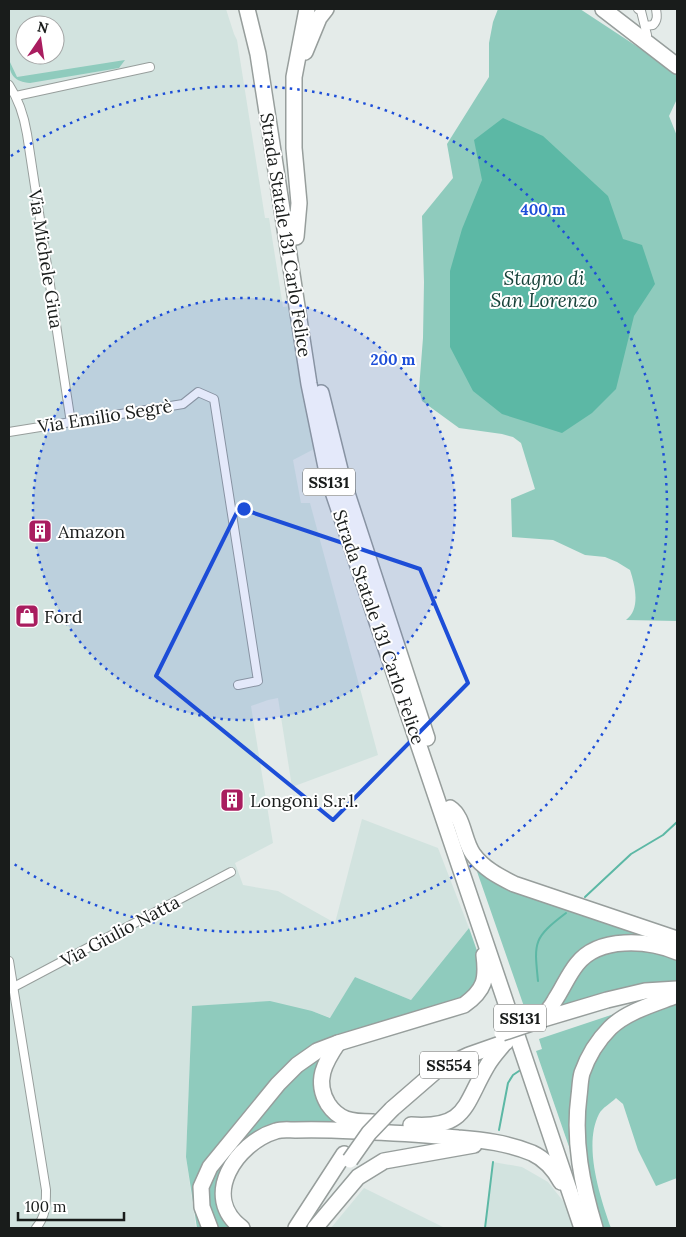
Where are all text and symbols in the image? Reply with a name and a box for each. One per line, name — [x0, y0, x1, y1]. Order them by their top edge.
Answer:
north arrow — [15, 15, 65, 65]
text: N — [36, 17, 50, 37]
street label: Strada Statale 131 Carlo Felice — [255, 111, 317, 359]
street label: Via Michele Giua — [24, 187, 68, 330]
text: 400 m — [520, 200, 566, 219]
water label: Stagno di San Lorenzo — [491, 266, 597, 312]
text: 200 m — [371, 350, 416, 369]
street label: Via Emilio Segrè — [35, 394, 174, 438]
road number: SS131 — [303, 468, 355, 496]
centre of rings — [235, 500, 253, 518]
street label: Strada Statale 131 Carlo Felice — [328, 507, 430, 748]
building icon: Amazon — [27, 518, 53, 544]
place label: Amazon — [57, 520, 125, 543]
shop icon: Ford — [14, 603, 40, 629]
place label: Ford — [44, 605, 83, 628]
building icon: Longoni S.r.l. — [219, 787, 245, 813]
place label: Longoni S.r.l. — [250, 789, 358, 812]
street label: Via Giulio Natta — [56, 890, 183, 972]
road number: SS131 — [494, 1004, 546, 1032]
road number: SS554 — [420, 1052, 478, 1078]
scale bar — [18, 1190, 124, 1222]
text: 100 m — [25, 1197, 66, 1216]

